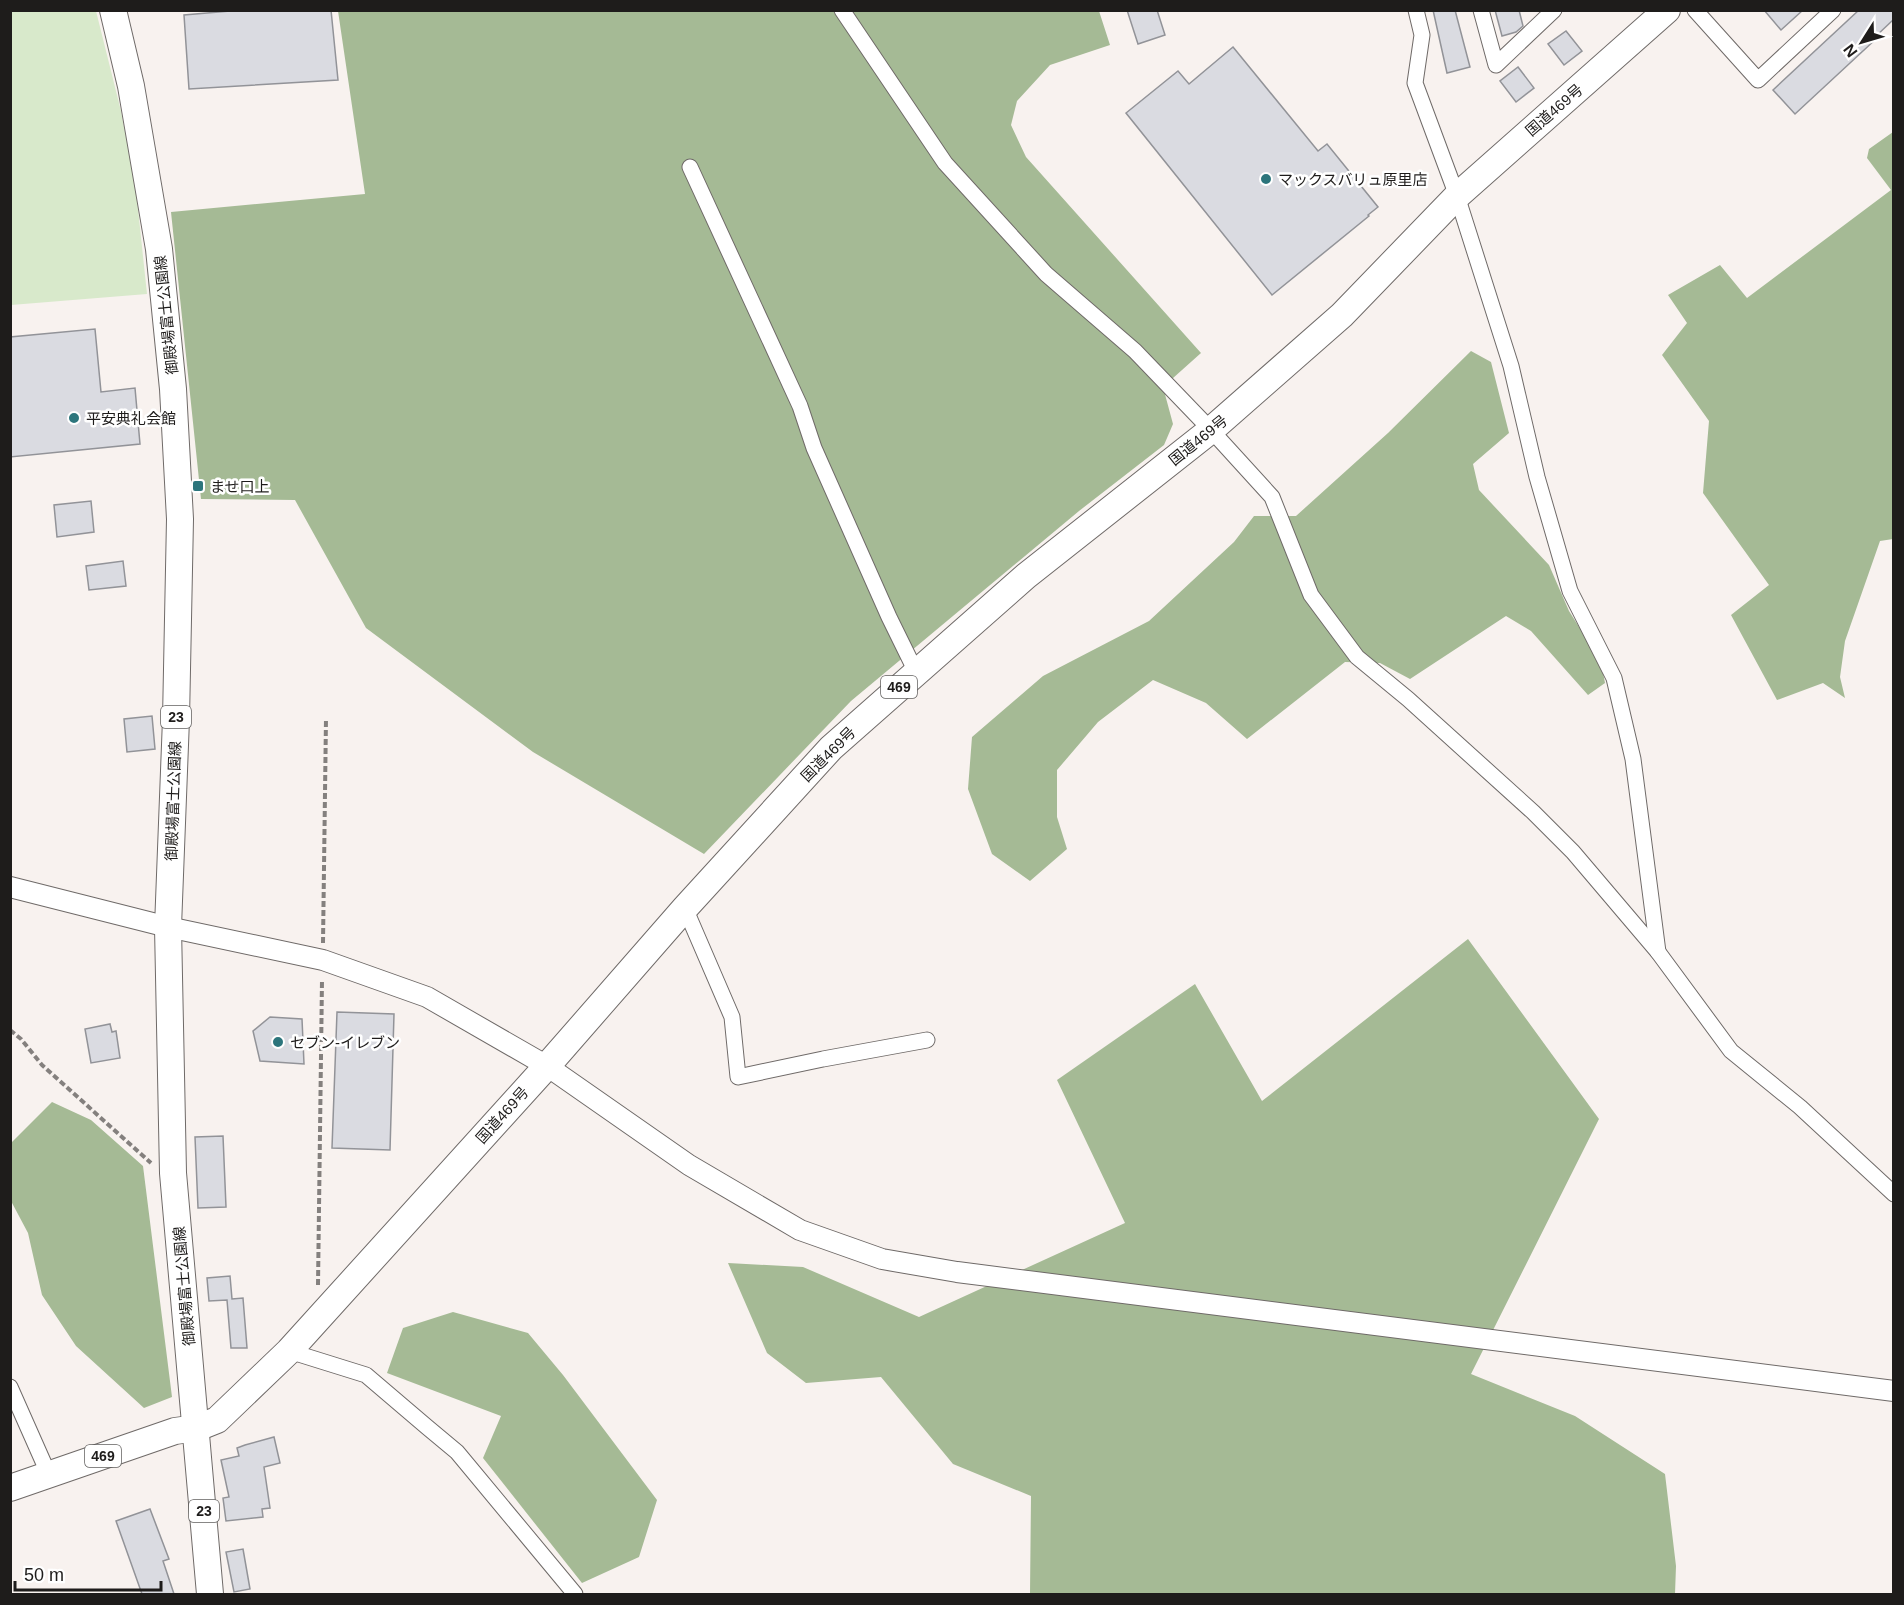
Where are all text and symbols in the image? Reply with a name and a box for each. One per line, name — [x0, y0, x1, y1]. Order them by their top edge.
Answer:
north arrow — [1832, 12, 1892, 72]
text: N — [1840, 41, 1861, 60]
street label: 国道469号 — [1522, 81, 1586, 139]
place label: マックスバリュ原里店 — [1278, 171, 1428, 188]
marker: マックスバリュ原里店 — [1259, 172, 1273, 186]
street label: 御殿場富士公園線 — [151, 254, 181, 376]
place label: 平安典礼会館 — [86, 410, 176, 427]
marker: 平安典礼会館 — [67, 411, 81, 425]
street label: 国道469号 — [1165, 411, 1231, 469]
place label: ませ口上 — [210, 478, 270, 495]
marker: ませ口上 — [191, 479, 205, 493]
road number: 469 — [881, 676, 917, 698]
road number: 23 — [161, 706, 191, 728]
street label: 国道469号 — [797, 723, 859, 785]
street label: 御殿場富士公園線 — [162, 741, 184, 861]
place label: セブン-イレブン — [290, 1034, 400, 1051]
marker: セブン-イレブン — [271, 1035, 285, 1049]
street label: 国道469号 — [472, 1083, 532, 1147]
street label: 御殿場富士公園線 — [170, 1225, 198, 1347]
road number: 469 — [85, 1445, 121, 1467]
road number: 23 — [189, 1500, 219, 1522]
scale bar — [15, 1554, 160, 1592]
text: 50 m — [24, 1565, 64, 1585]

